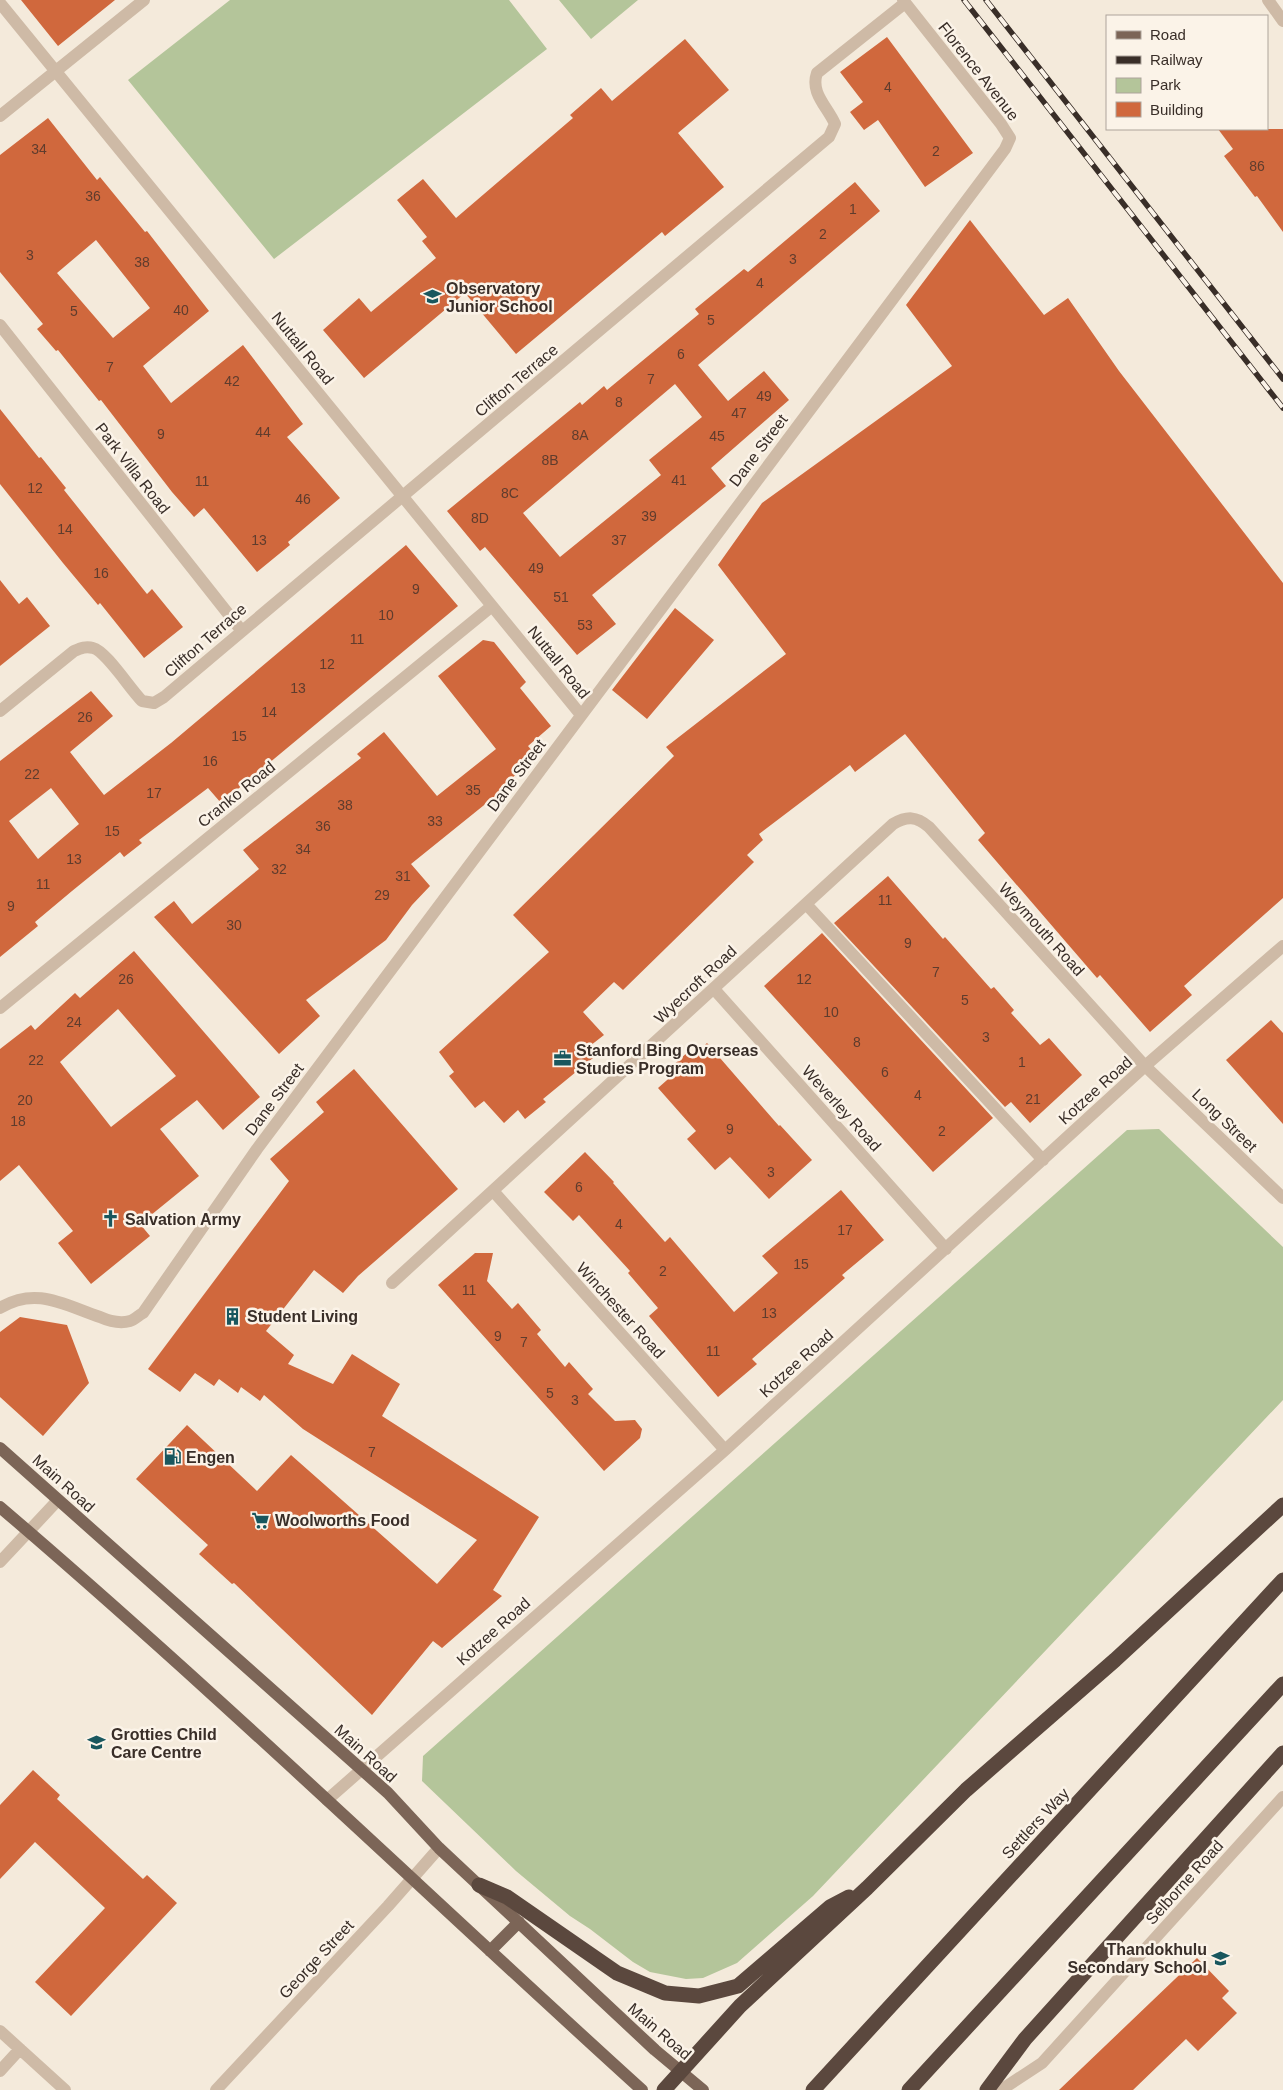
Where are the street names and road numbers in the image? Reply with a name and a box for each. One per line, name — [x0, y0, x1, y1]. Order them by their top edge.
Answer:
street label: Florence Avenue — [935, 19, 1022, 124]
street label: Nuttall Road — [268, 309, 337, 388]
street label: Clifton Terrace — [471, 341, 561, 420]
street label: Dane Street — [726, 411, 791, 490]
street label: Park Villa Road — [92, 420, 173, 517]
street label: Clifton Terrace — [161, 600, 250, 681]
street label: Nuttall Road — [524, 623, 593, 702]
street label: Dane Street — [484, 736, 549, 815]
street label: Cranko Road — [194, 758, 278, 831]
street label: Weymouth Road — [996, 879, 1088, 979]
street label: Wyecroft Road — [651, 942, 740, 1027]
street label: Kotzee Road — [1055, 1053, 1135, 1128]
street label: Dane Street — [242, 1060, 307, 1139]
street label: Weverley Road — [799, 1062, 884, 1155]
street label: Long Street — [1189, 1086, 1261, 1156]
street label: Winchester Road — [573, 1259, 668, 1362]
street label: Kotzee Road — [756, 1326, 836, 1401]
street label: Main Road — [29, 1451, 98, 1516]
street label: Kotzee Road — [453, 1594, 533, 1669]
street label: Main Road — [331, 1721, 400, 1786]
street label: Settlers Way — [998, 1785, 1072, 1862]
street label: Selborne Road — [1142, 1837, 1226, 1928]
street label: George Street — [276, 1916, 357, 2002]
street label: Main Road — [625, 2000, 694, 2063]

